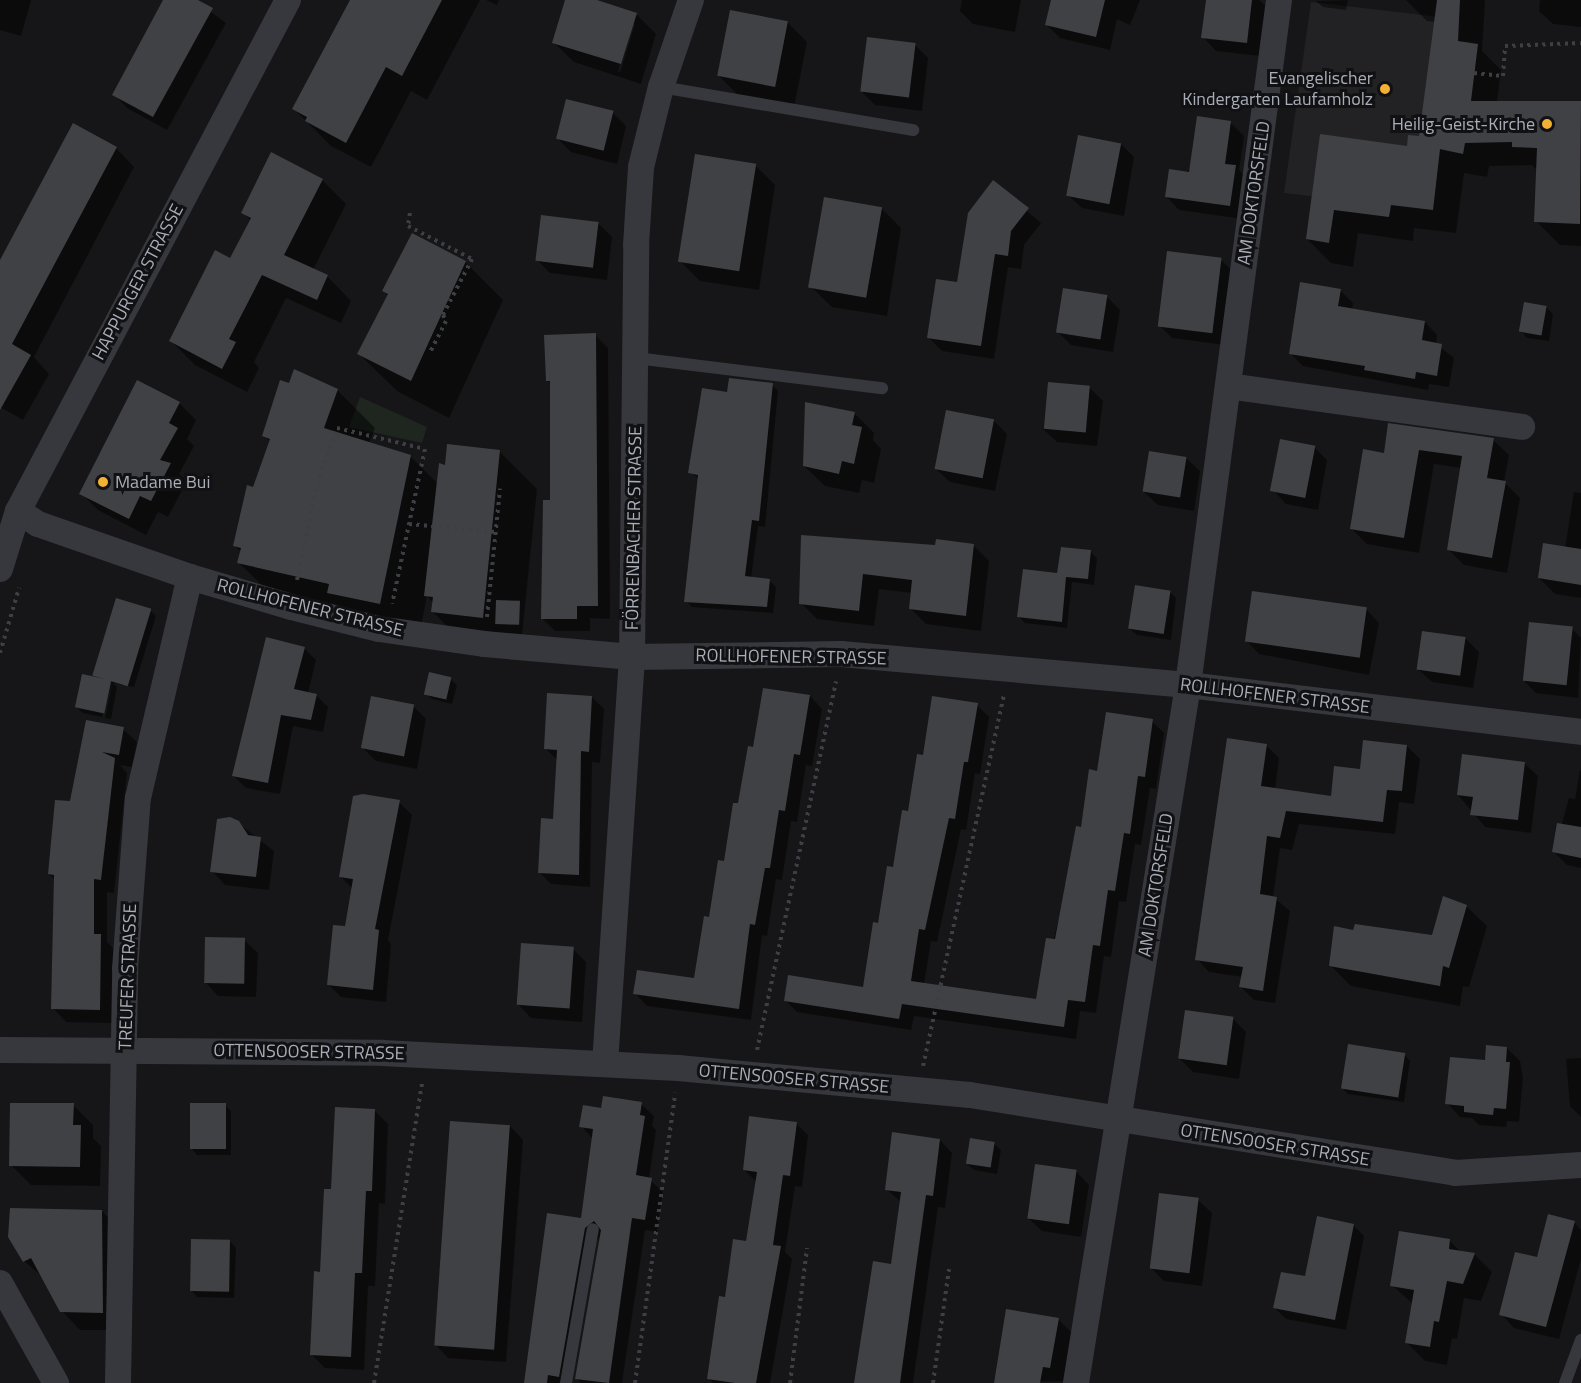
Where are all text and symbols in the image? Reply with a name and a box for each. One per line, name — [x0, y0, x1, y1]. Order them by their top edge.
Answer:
place label: Evangelischer Kindergarten Laufamholz — [1182, 68, 1373, 110]
marker: Evangelischer Kindergarten Laufamholz — [1378, 82, 1392, 96]
place label: Heilig-Geist-Kirche — [1392, 113, 1535, 135]
marker: Heilig-Geist-Kirche — [1540, 117, 1554, 131]
street label: AM DOKTORSFELD — [1233, 120, 1275, 266]
street label: HAPPURGER STRASSE — [88, 200, 188, 364]
street label: FÖRRENBACHER STRASSE — [621, 426, 647, 630]
place label: Madame Bui — [115, 471, 210, 493]
marker: Madame Bui — [96, 475, 110, 489]
street label: ROLLHOFENER STRASSE — [215, 574, 405, 642]
street label: ROLLHOFENER STRASSE — [695, 645, 887, 669]
street label: ROLLHOFENER STRASSE — [1179, 674, 1371, 718]
street label: AM DOKTORSFELD — [1134, 812, 1178, 958]
street label: TREUFER STRASSE — [115, 903, 141, 1051]
street label: OTTENSOOSER STRASSE — [213, 1040, 405, 1064]
street label: OTTENSOOSER STRASSE — [698, 1060, 890, 1098]
street label: OTTENSOOSER STRASSE — [1179, 1119, 1371, 1171]

